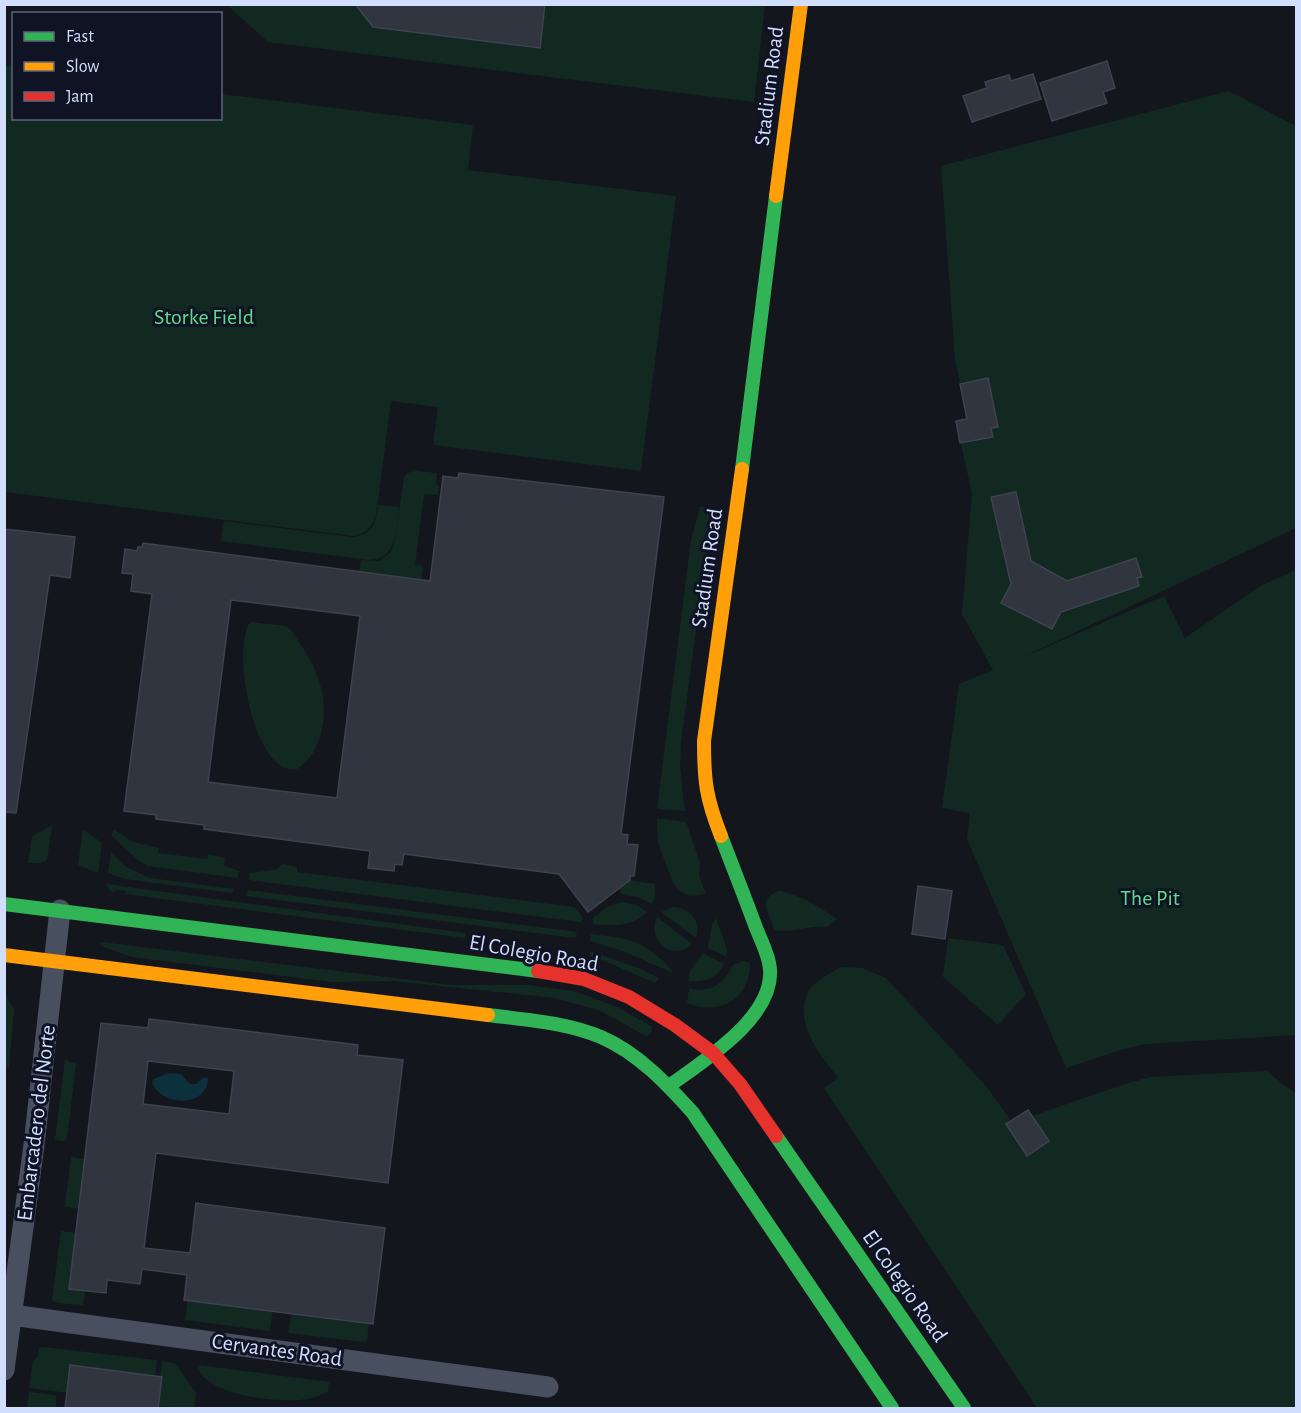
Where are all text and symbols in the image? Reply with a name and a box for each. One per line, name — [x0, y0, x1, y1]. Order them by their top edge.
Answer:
legend — [12, 12, 222, 120]
street label: Stadium Road — [751, 25, 787, 147]
text: Fast — [66, 28, 94, 46]
text: Slow — [66, 58, 99, 76]
text: Jam — [66, 88, 94, 106]
park label: Storke Field — [154, 306, 254, 328]
street label: Stadium Road — [688, 507, 726, 629]
park label: The Pit — [1120, 887, 1180, 909]
street label: El Colegio Road — [468, 931, 600, 975]
street label: Embarcadero del Norte — [13, 1024, 59, 1222]
street label: El Colegio Road — [858, 1226, 952, 1346]
street label: Cervantes Road — [211, 1330, 343, 1370]

